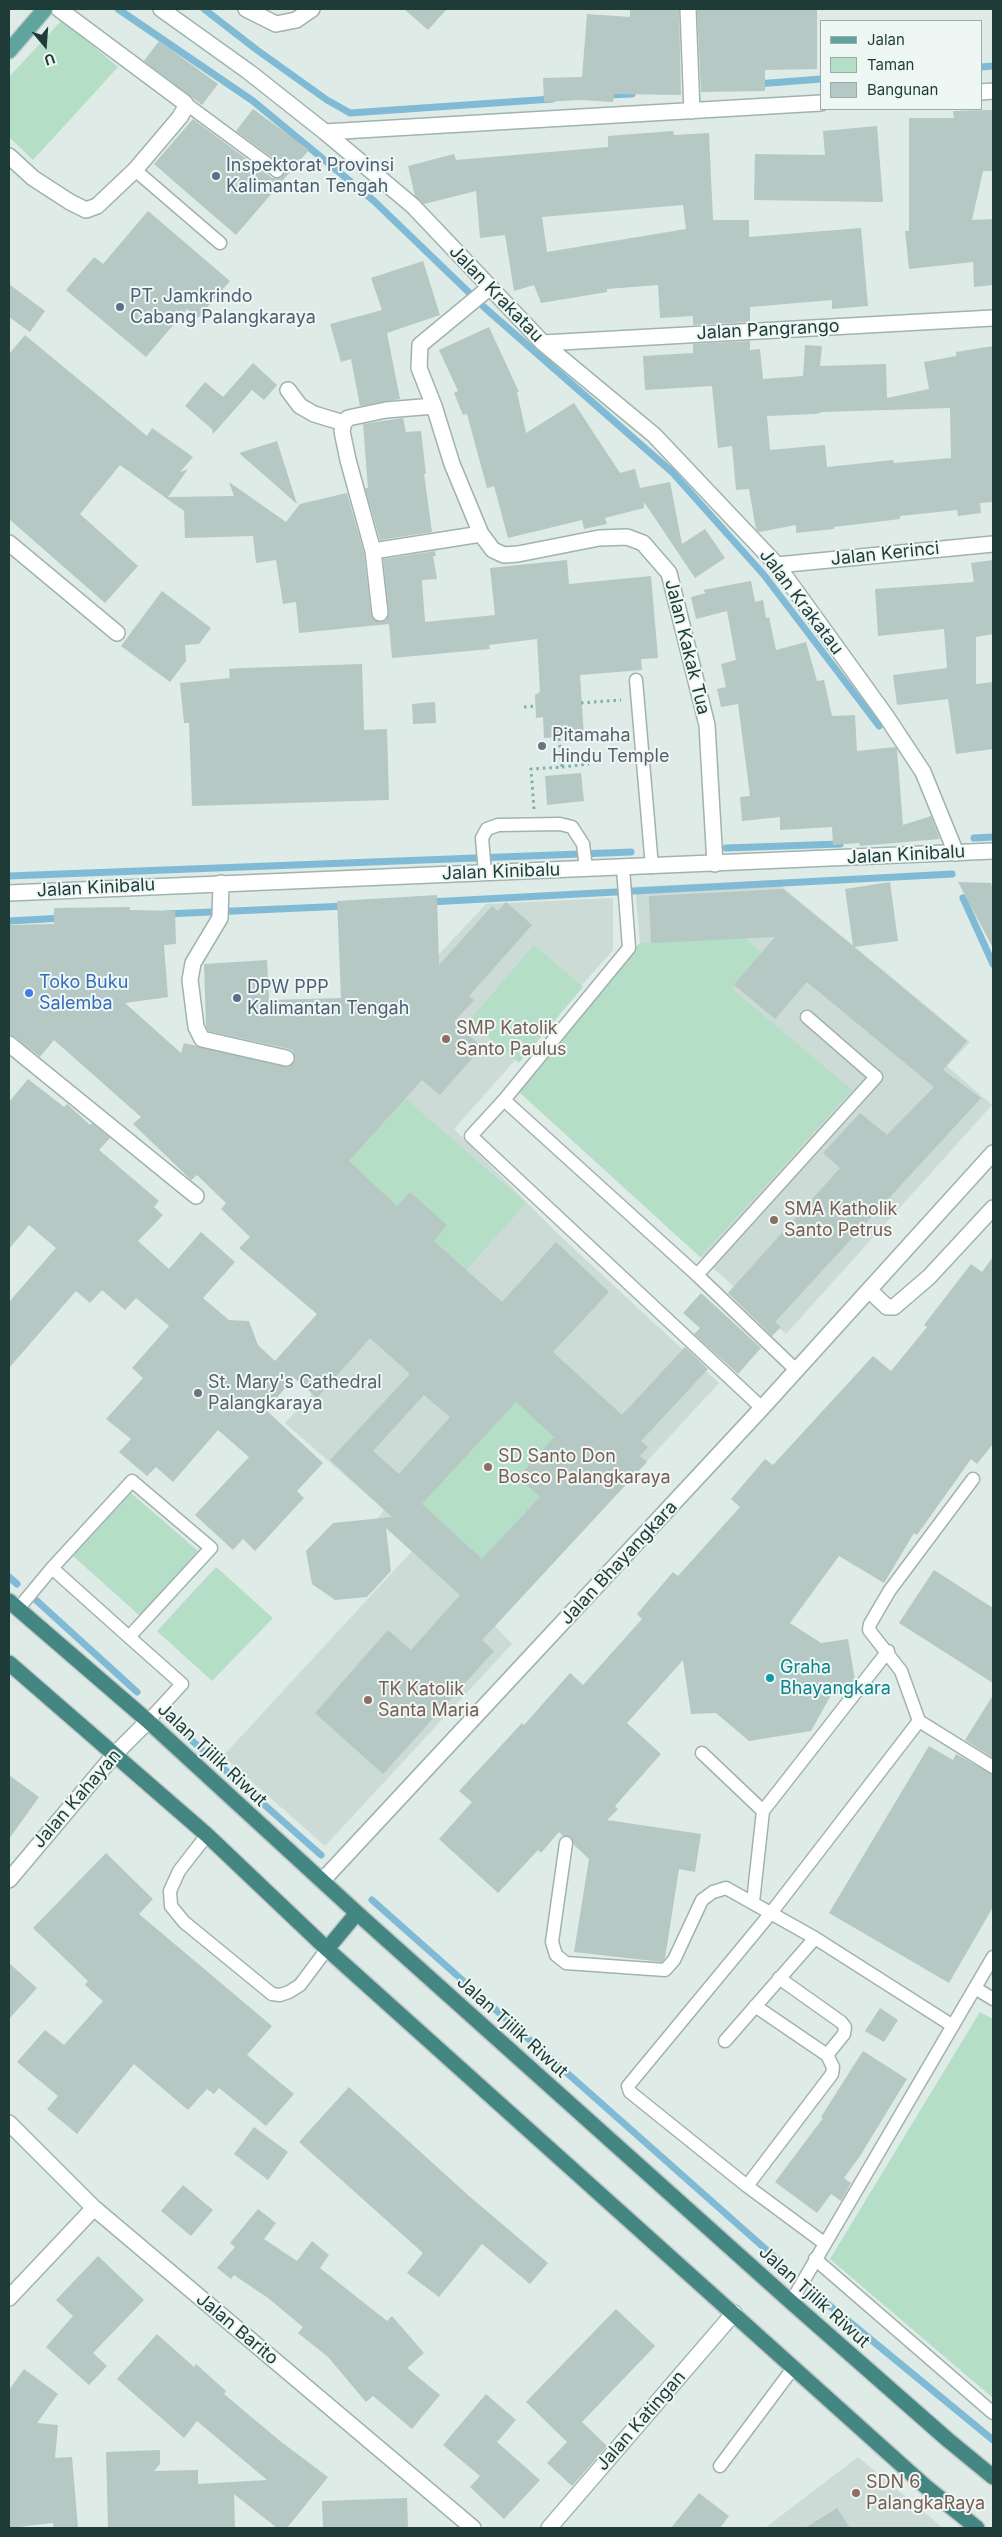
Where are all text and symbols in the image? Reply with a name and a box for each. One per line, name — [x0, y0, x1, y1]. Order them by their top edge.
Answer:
north arrow — [20, 20, 70, 70]
legend — [820, 20, 982, 110]
text: Jalan — [867, 30, 905, 49]
text: U — [42, 50, 57, 69]
text: Taman — [867, 55, 914, 74]
text: Bangunan — [867, 80, 938, 99]
place label: Inspektorat Provinsi Kalimantan Tengah — [226, 155, 394, 198]
marker: Inspektorat Provinsi Kalimantan Tengah — [210, 170, 222, 182]
street label: Jalan Krakatau — [444, 241, 548, 347]
place label: PT. Jamkrindo Cabang Palangkaraya — [130, 286, 316, 328]
marker: PT. Jamkrindo Cabang Palangkaraya — [114, 301, 126, 313]
street label: Jalan Pangrango — [696, 315, 840, 345]
street label: Jalan Kerinci — [830, 538, 940, 570]
street label: Jalan Krakatau — [754, 545, 848, 659]
street label: Jalan Kakak Tua — [660, 577, 714, 717]
place label: Pitamaha Hindu Temple — [552, 725, 669, 768]
marker: Pitamaha Hindu Temple — [536, 740, 548, 752]
street label: Jalan Kinibalu — [846, 841, 966, 869]
street label: Jalan Kinibalu — [441, 859, 561, 885]
street label: Jalan Kinibalu — [36, 874, 156, 902]
place label: Toko Buku Salemba — [39, 972, 128, 1014]
place label: DPW PPP Kalimantan Tengah — [247, 977, 409, 1020]
marker: Toko Buku Salemba — [23, 987, 35, 999]
marker: DPW PPP Kalimantan Tengah — [231, 992, 243, 1004]
place label: SMP Katolik Santo Paulus — [456, 1018, 567, 1060]
marker: SMP Katolik Santo Paulus — [440, 1033, 452, 1045]
place label: SMA Katholik Santo Petrus — [784, 1199, 897, 1242]
marker: SMA Katholik Santo Petrus — [768, 1214, 780, 1226]
place label: St. Mary's Cathedral Palangkaraya — [208, 1372, 382, 1415]
marker: St. Mary's Cathedral Palangkaraya — [192, 1387, 204, 1399]
place label: SD Santo Don Bosco Palangkaraya — [498, 1446, 671, 1488]
marker: SD Santo Don Bosco Palangkaraya — [482, 1461, 494, 1473]
street label: Jalan Bhayangkara — [556, 1497, 682, 1629]
place label: Graha Bhayangkara — [780, 1657, 891, 1700]
marker: Graha Bhayangkara — [764, 1672, 776, 1684]
place label: TK Katolik Santa Maria — [378, 1679, 479, 1722]
marker: TK Katolik Santa Maria — [362, 1694, 374, 1706]
street label: Jalan Tjilik Riwut — [153, 1699, 271, 1811]
street label: Jalan Kahayan — [28, 1745, 126, 1853]
street label: Jalan Tjilik Riwut — [452, 1972, 572, 2082]
street label: Jalan Tjilik Riwut — [754, 2242, 874, 2352]
street label: Jalan Barito — [192, 2288, 282, 2370]
street label: Jalan Katingan — [592, 2367, 690, 2475]
place label: SDN 6 PalangkaRaya — [866, 2472, 985, 2514]
marker: SDN 6 PalangkaRaya — [850, 2487, 862, 2499]

